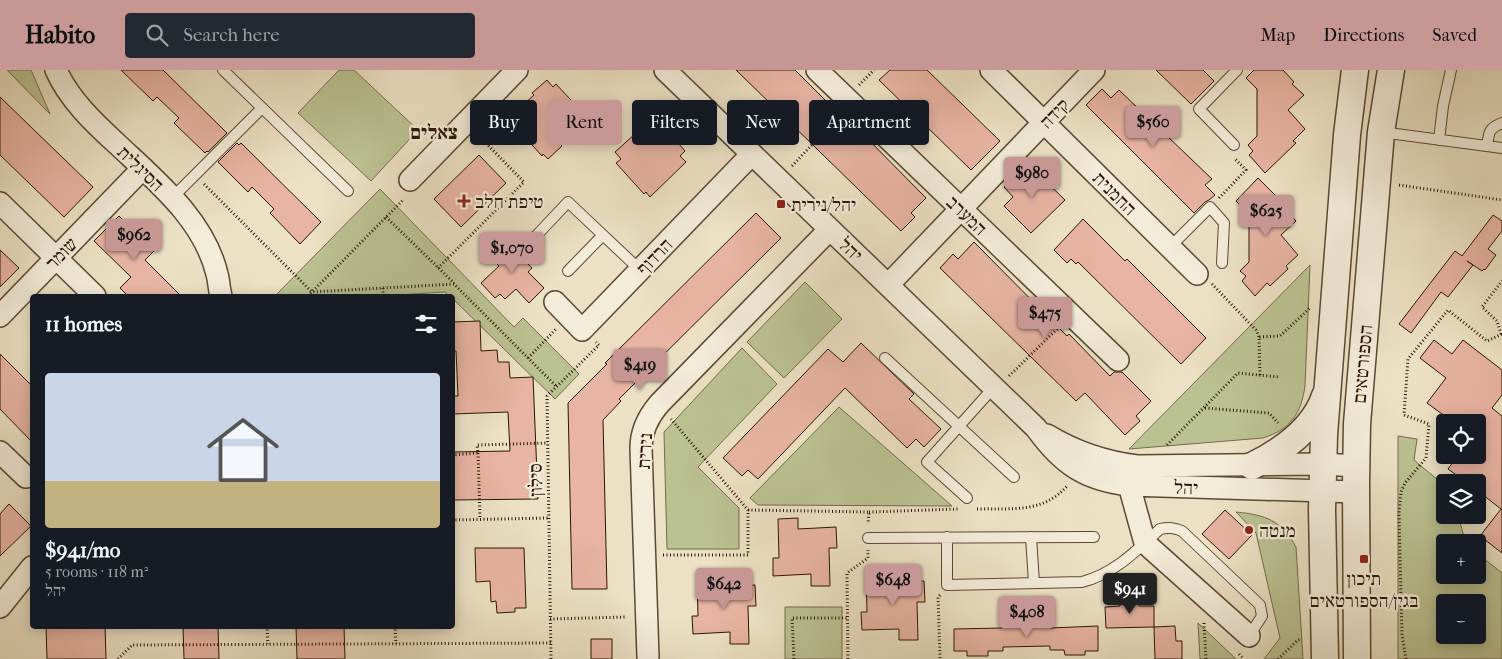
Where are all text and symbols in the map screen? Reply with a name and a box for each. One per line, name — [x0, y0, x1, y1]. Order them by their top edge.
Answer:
search box — [125, 13, 475, 58]
text: Habito — [25, 21, 95, 49]
icon: search — [143, 21, 171, 49]
text: Search here — [183, 24, 280, 46]
text: Map — [1261, 25, 1295, 46]
text: Directions — [1323, 25, 1404, 46]
text: Saved — [1432, 25, 1477, 46]
street label: קידה — [1035, 94, 1074, 133]
chip: Buy — [470, 100, 537, 145]
chip: Rent — [547, 100, 622, 145]
chip: Filters — [632, 100, 717, 145]
chip: New — [727, 100, 799, 145]
chip: Apartment — [809, 100, 929, 145]
pin: $560 — [1123, 106, 1183, 148]
text: $560 — [1136, 112, 1170, 131]
district label: צאלים — [410, 121, 458, 144]
street label: הסיגלית — [112, 141, 168, 196]
pin: $980 — [1002, 156, 1062, 199]
text: $980 — [1015, 163, 1049, 182]
street label: החמנית — [1088, 167, 1141, 220]
place label: טיפת חלב — [475, 191, 543, 213]
street label: המערב — [942, 191, 991, 240]
marker: טיפת חלב — [457, 194, 471, 208]
place label: יהל/נירית — [791, 194, 856, 216]
pin: $625 — [1236, 194, 1296, 237]
marker: יהל/נירית — [775, 198, 787, 210]
text: $625 — [1250, 201, 1282, 220]
pin: $962 — [104, 218, 164, 261]
text: $962 — [117, 225, 151, 244]
pin: $1,070 — [471, 232, 553, 274]
street label: שומר — [41, 233, 82, 274]
street label: יהל — [834, 233, 867, 266]
street label: הרדוף — [632, 234, 677, 279]
text: $1,070 — [490, 238, 534, 257]
pin: $475 — [1015, 296, 1075, 339]
text: $475 — [1029, 303, 1061, 322]
icon: filters — [412, 310, 440, 338]
text: 11 homes — [45, 312, 122, 336]
street label: הספורטאים — [1349, 324, 1377, 404]
pin: $419 — [610, 348, 670, 391]
text: $419 — [624, 355, 656, 374]
icon: home — [198, 405, 288, 495]
map controls — [1436, 414, 1486, 644]
button: locate — [1436, 414, 1486, 464]
street label: נירית — [633, 432, 657, 470]
street label: סילון — [525, 463, 547, 497]
button: layers — [1436, 474, 1486, 524]
street label: יהל — [1173, 477, 1199, 499]
place label: מנטה — [1259, 520, 1296, 542]
marker: מנטה — [1243, 524, 1255, 536]
button: + — [1436, 534, 1486, 584]
text: $941/mo — [45, 538, 120, 562]
marker: תיכון בגין/הספורטאים — [1358, 553, 1370, 565]
text: 5 rooms · 118 m² — [45, 562, 148, 581]
pin: $648 — [863, 564, 923, 606]
pin: $642 — [694, 568, 754, 610]
place label: תיכון בגין/הספורטאים — [1310, 568, 1418, 612]
text: $648 — [876, 570, 910, 589]
pin: $941 — [1100, 572, 1160, 615]
text: $642 — [706, 574, 742, 593]
text: $941 — [1114, 579, 1146, 598]
text: יהל — [45, 581, 66, 600]
button: − — [1436, 594, 1486, 644]
pin: $408 — [997, 596, 1057, 638]
text: $408 — [1009, 602, 1045, 621]

